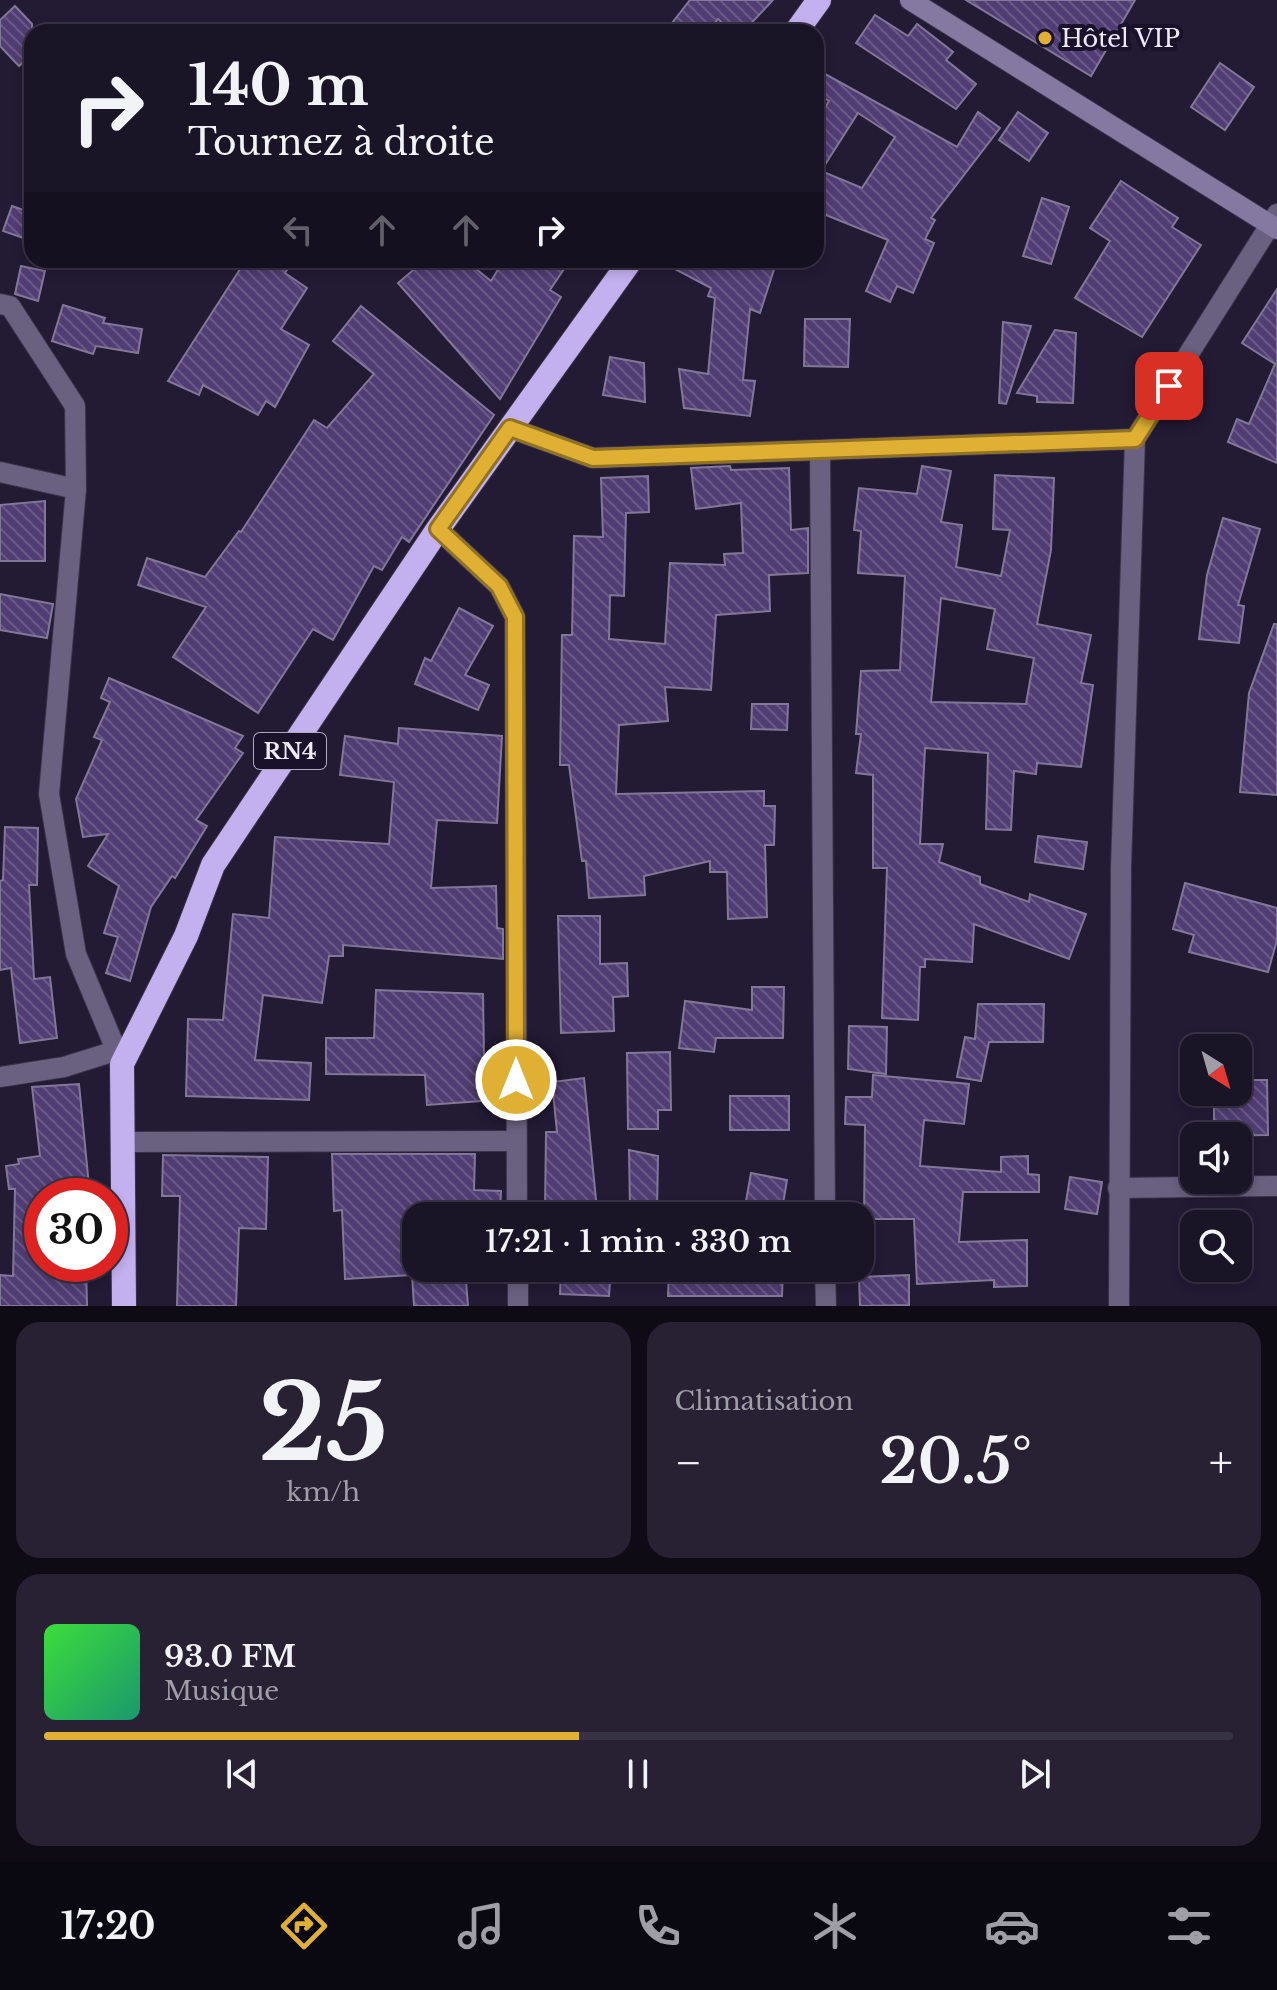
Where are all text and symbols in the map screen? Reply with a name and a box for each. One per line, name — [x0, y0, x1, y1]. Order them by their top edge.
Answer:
place label: Hôtel VIP — [1061, 24, 1180, 53]
marker: Hôtel VIP — [1036, 29, 1054, 47]
text: 140 m — [188, 51, 369, 120]
icon: right — [56, 56, 160, 160]
text: Tournez à droite — [188, 120, 495, 165]
icon: left — [276, 208, 320, 252]
icon: ahead — [360, 208, 404, 252]
icon: ahead — [444, 208, 488, 252]
icon: right — [528, 208, 572, 252]
pin — [1135, 352, 1203, 420]
icon: arrive — [1147, 364, 1191, 408]
road number: RN4 — [254, 733, 326, 769]
north arrow — [1180, 1034, 1252, 1106]
map controls — [1180, 1034, 1252, 1282]
position arrow — [474, 1038, 558, 1122]
button: sound — [1180, 1122, 1252, 1194]
speed limit sign: 30 — [24, 1178, 128, 1282]
button: search — [1180, 1210, 1252, 1282]
text: 17:21 · 1 min · 330 m — [485, 1223, 791, 1260]
text: 25 — [258, 1359, 388, 1488]
text: Climatisation — [675, 1385, 853, 1417]
text: 20.5° — [879, 1425, 1032, 1499]
text: − — [675, 1435, 702, 1490]
text: + — [1209, 1435, 1233, 1490]
text: km/h — [286, 1476, 360, 1508]
text: 93.0 FM — [164, 1638, 296, 1675]
text: Musique — [164, 1675, 279, 1707]
icon: previous — [220, 1752, 264, 1796]
icon: pause — [616, 1752, 660, 1796]
icon: next — [1013, 1752, 1057, 1796]
icon: directions — [276, 1898, 332, 1954]
icon: music — [453, 1898, 509, 1954]
icon: phone — [630, 1898, 686, 1954]
icon: climate — [807, 1898, 863, 1954]
icon: car — [984, 1898, 1040, 1954]
icon: filters — [1161, 1898, 1217, 1954]
text: 17:20 — [60, 1904, 156, 1949]

